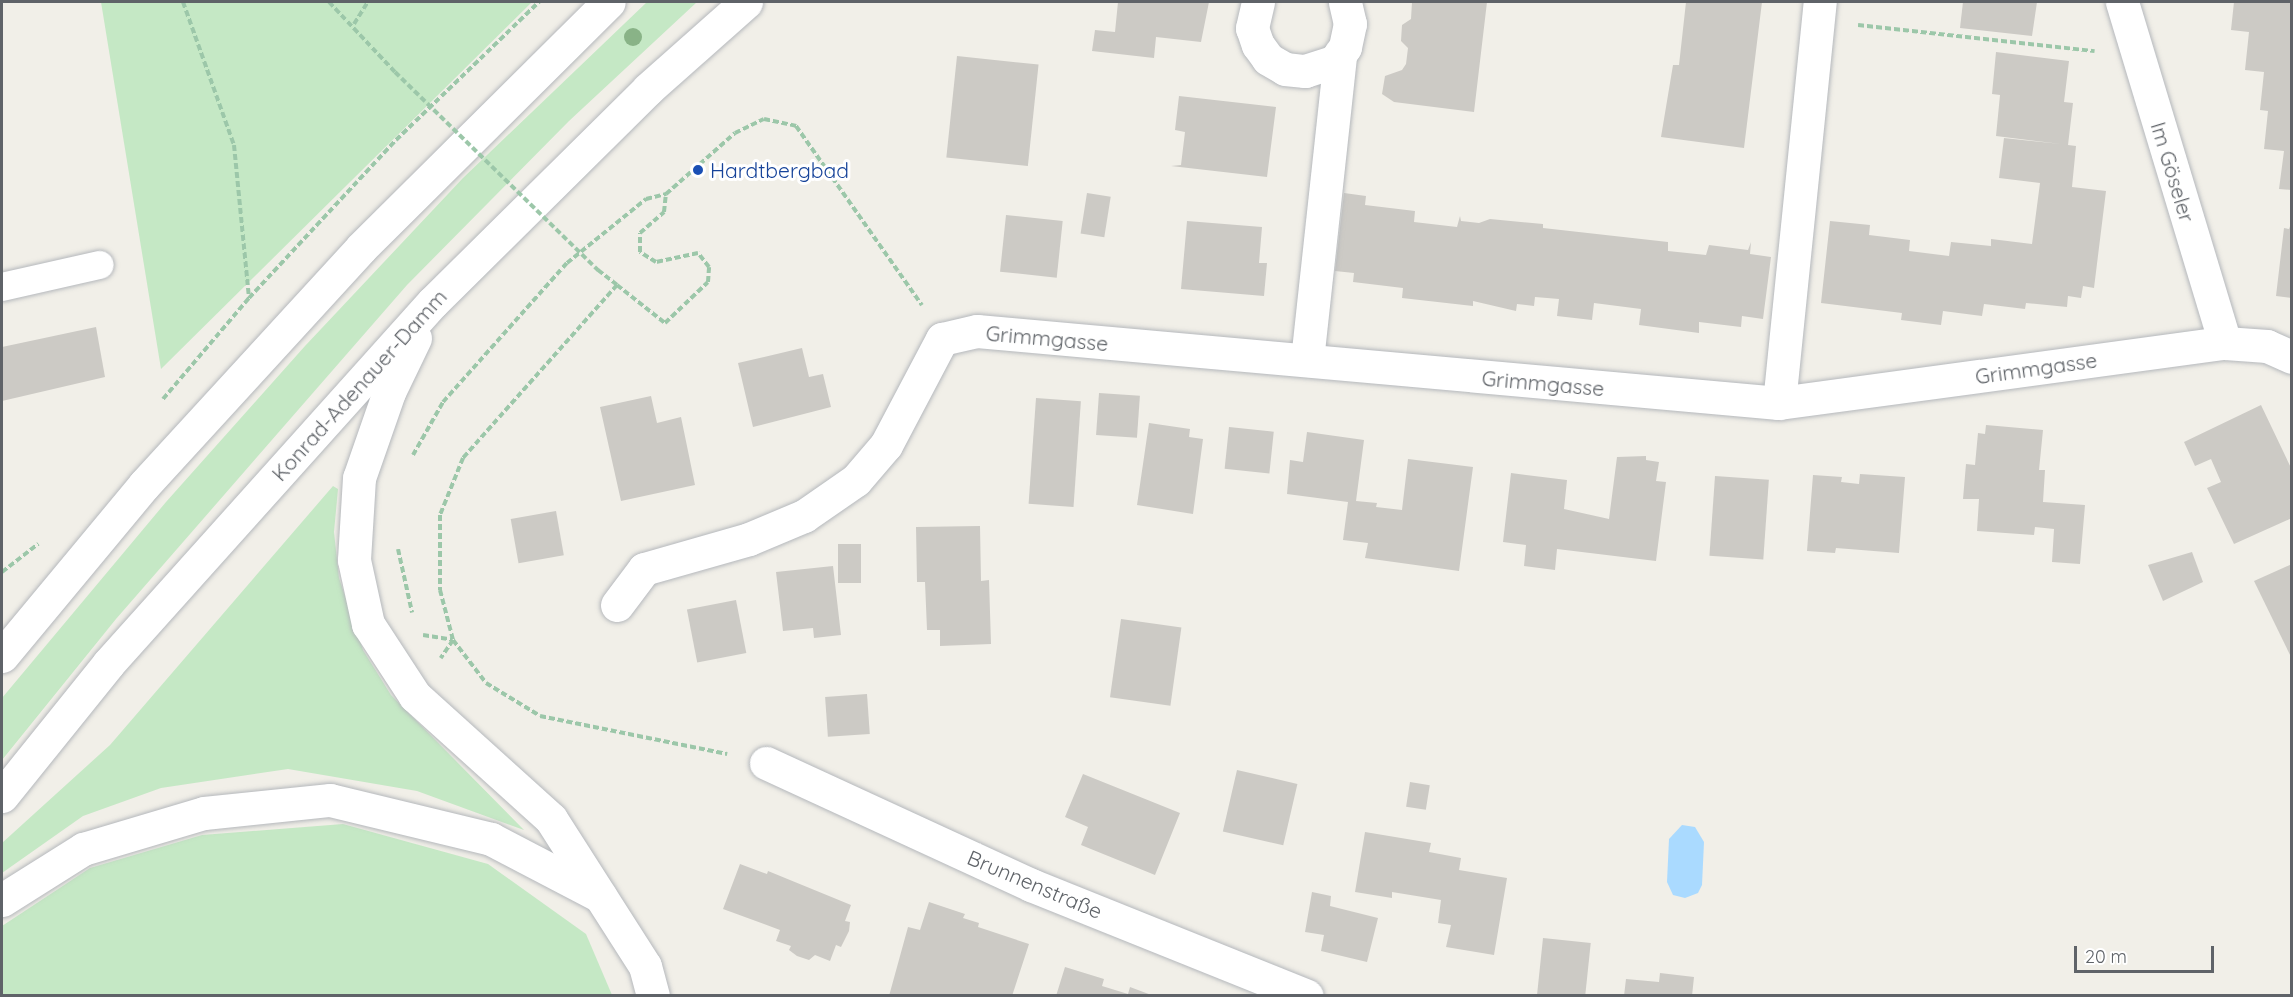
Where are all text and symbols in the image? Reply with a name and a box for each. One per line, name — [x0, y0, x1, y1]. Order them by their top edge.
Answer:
street label: Im Göseler — [2146, 119, 2200, 225]
place label: Hardtbergbad — [710, 157, 849, 183]
marker: Hardtbergbad — [691, 163, 705, 177]
street label: Konrad-Adenauer-Damm — [266, 284, 452, 486]
street label: Grimmgasse — [985, 320, 1109, 356]
street label: Grimmgasse — [1973, 347, 2099, 389]
street label: Grimmgasse — [1481, 365, 1605, 401]
street label: Brunnenstraße — [964, 844, 1106, 924]
scale bar — [2077, 934, 2216, 972]
text: 20 m — [2085, 945, 2127, 968]

